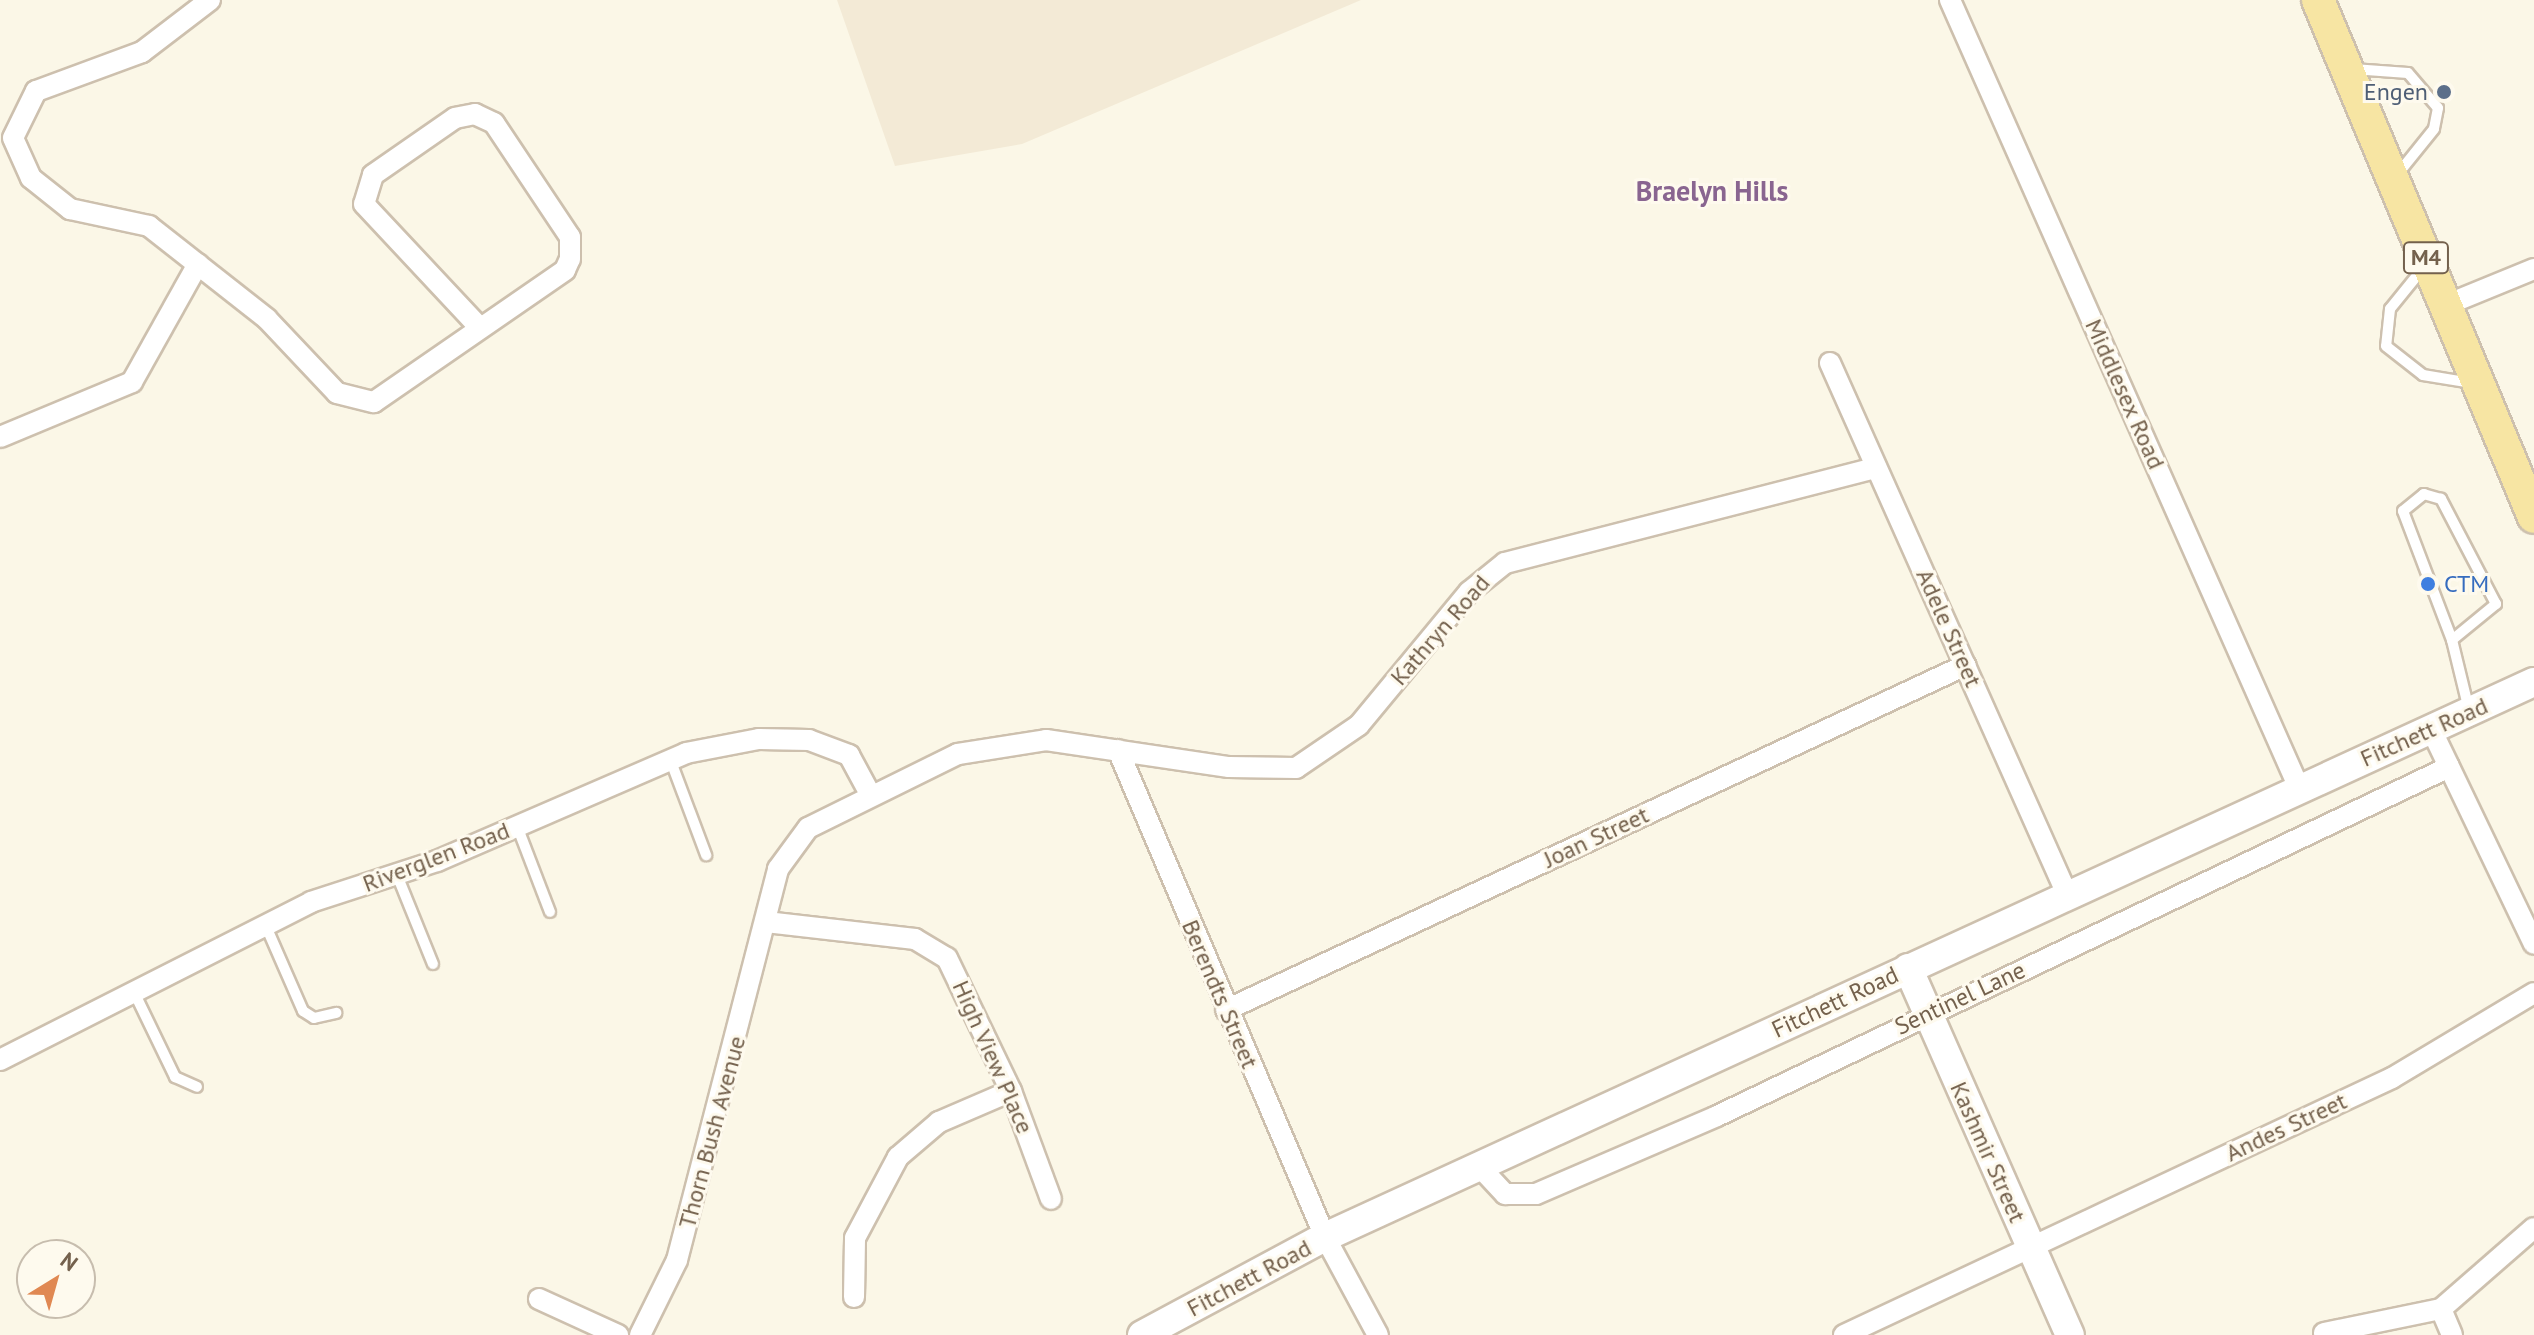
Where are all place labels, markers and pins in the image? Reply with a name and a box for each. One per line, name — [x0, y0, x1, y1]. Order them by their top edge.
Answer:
place label: Engen — [2364, 78, 2428, 106]
marker: Engen — [2435, 83, 2453, 101]
place label: CTM — [2444, 570, 2489, 598]
marker: CTM — [2419, 575, 2437, 593]

